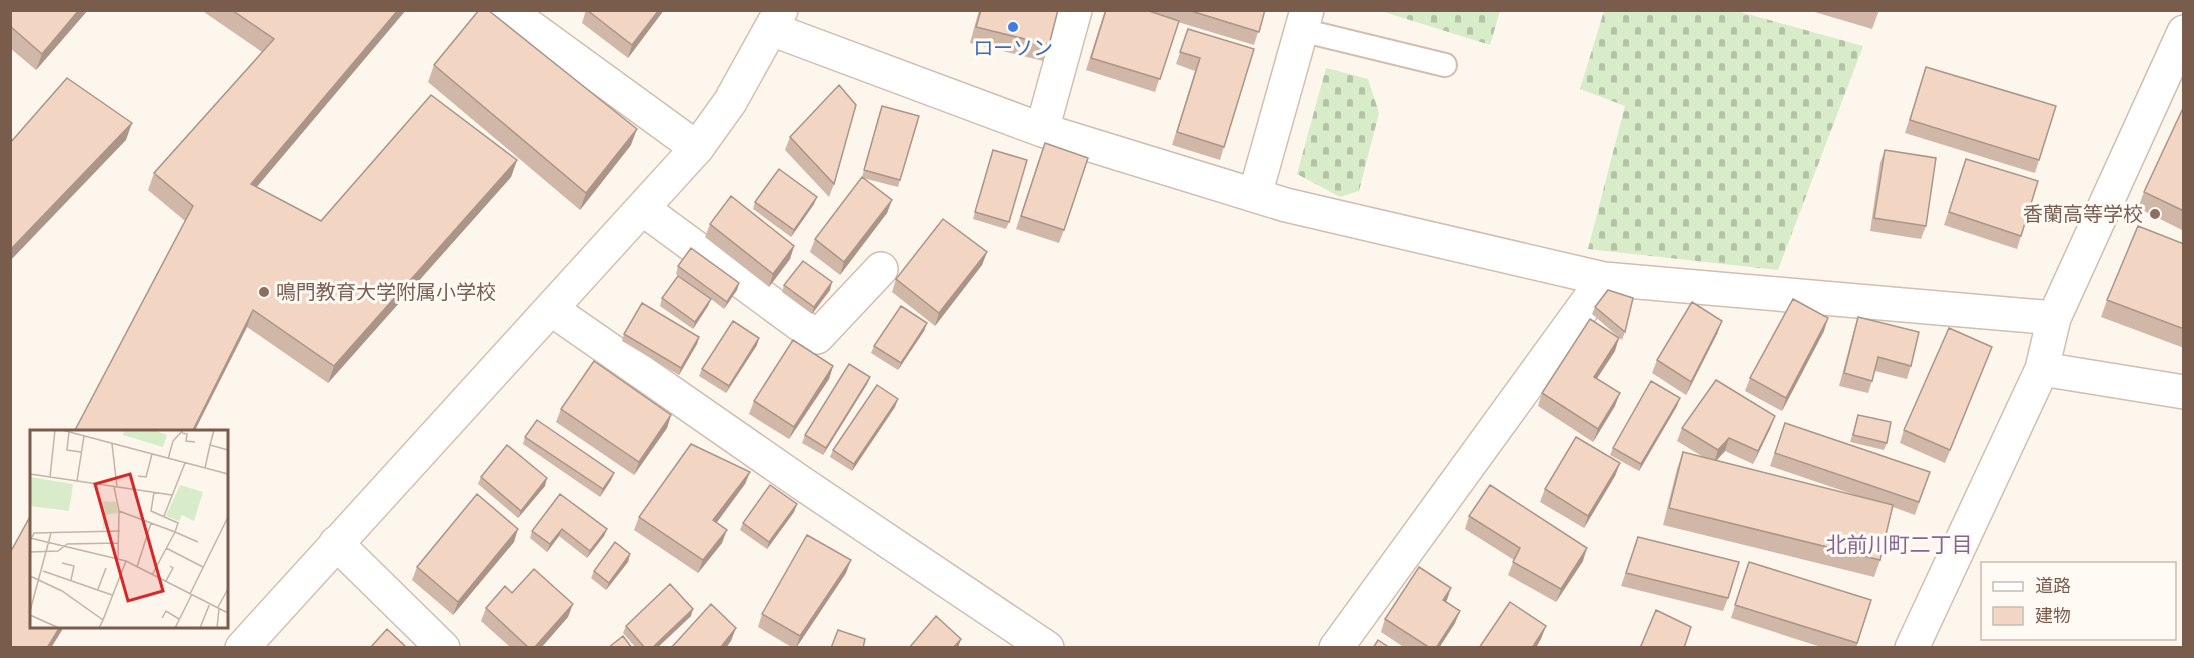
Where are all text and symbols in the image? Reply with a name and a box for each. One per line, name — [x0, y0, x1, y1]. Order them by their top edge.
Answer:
marker: ローソン — [1006, 20, 1020, 34]
place label: ローソン — [973, 36, 1053, 60]
place label: 香蘭高等学校 — [2023, 202, 2143, 226]
marker: 香蘭高等学校 — [2148, 207, 2162, 221]
place label: 鳴門教育大学附属小学校 — [276, 280, 496, 304]
marker: 鳴門教育大学附属小学校 — [257, 285, 271, 299]
inset map — [30, 430, 228, 628]
district label: 北前川町二丁目 — [1826, 532, 1973, 557]
legend — [1981, 562, 2176, 640]
text: 道路 — [2035, 575, 2071, 596]
text: 建物 — [2035, 605, 2071, 626]

